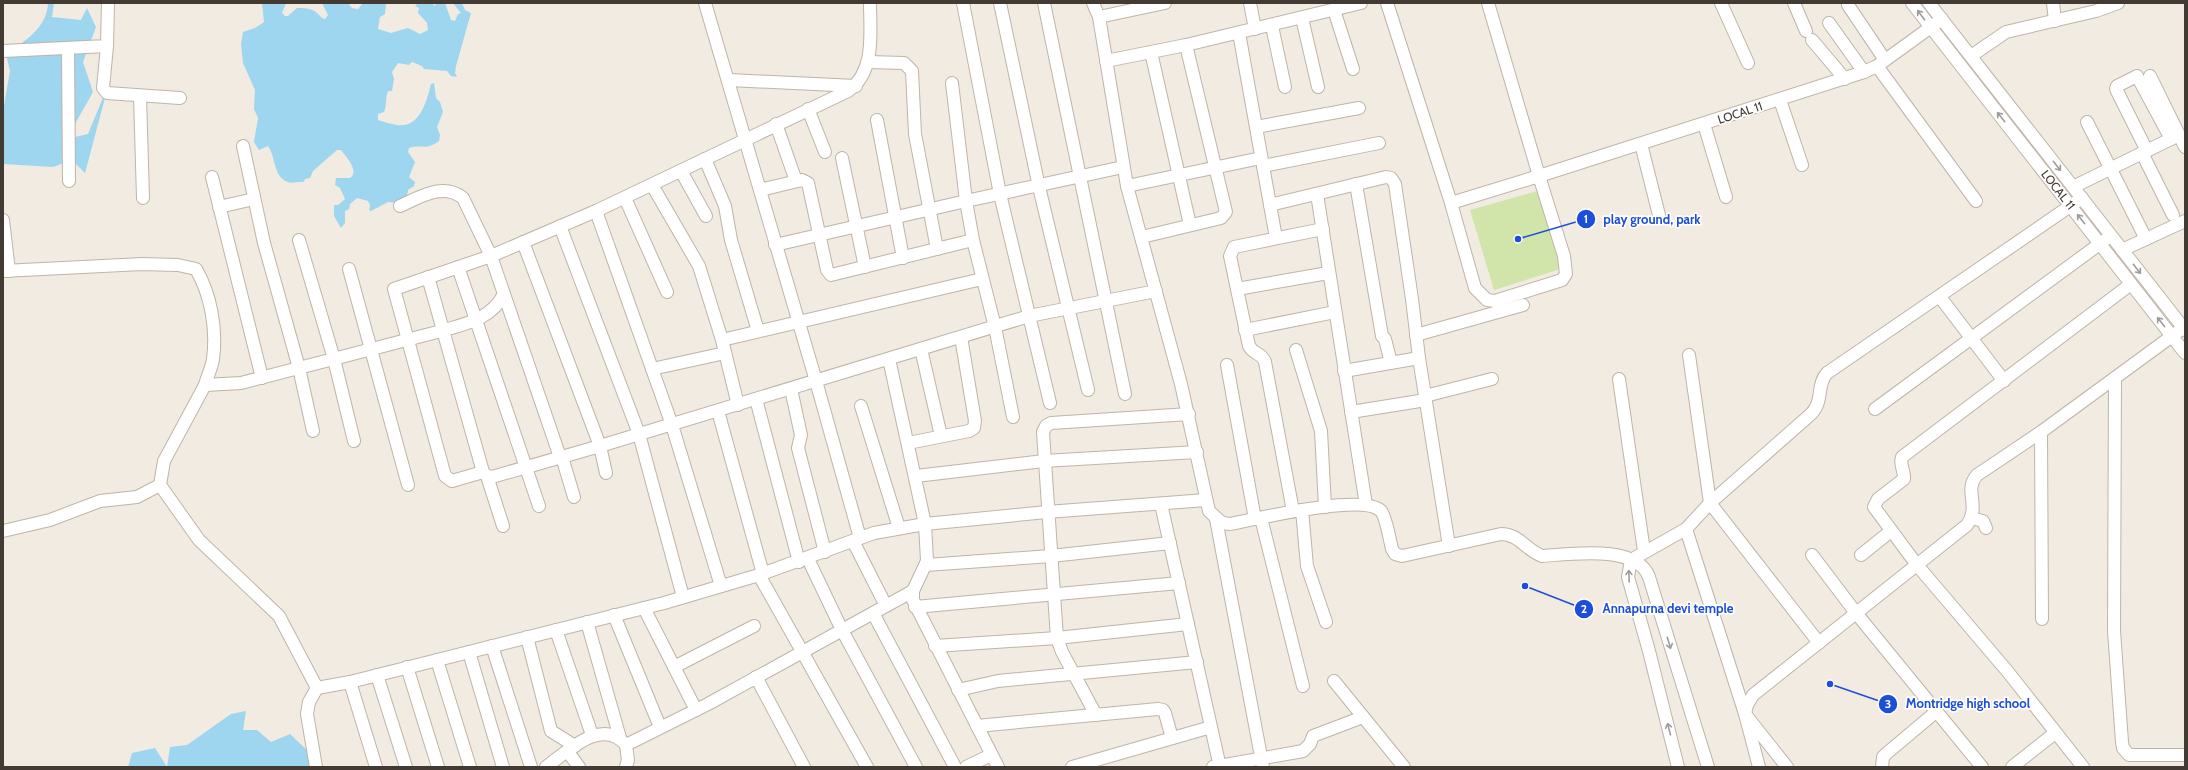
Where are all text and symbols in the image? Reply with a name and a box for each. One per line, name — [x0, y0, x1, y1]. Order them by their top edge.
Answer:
one-way arrow — [1917, 9, 1925, 20]
street label: LOCAL 11 — [1716, 98, 1764, 127]
one-way arrow — [1996, 112, 2005, 123]
one-way arrow — [2052, 161, 2061, 172]
street label: LOCAL 11 — [2038, 167, 2079, 213]
callout: play ground, park — [1576, 207, 1709, 232]
text: 1 — [1584, 211, 1588, 226]
text: play ground, park — [1603, 211, 1701, 227]
one-way arrow — [2077, 214, 2085, 225]
one-way arrow — [2133, 263, 2141, 274]
one-way arrow — [2156, 316, 2165, 327]
one-way arrow — [1626, 570, 1633, 583]
callout: Annapurna devi temple — [1574, 596, 1741, 621]
text: Annapurna devi temple — [1603, 600, 1734, 616]
text: 2 — [1581, 601, 1587, 616]
one-way arrow — [1666, 636, 1673, 649]
callout: Montridge high school — [1878, 691, 2038, 716]
text: Montridge high school — [1906, 695, 2031, 711]
text: 3 — [1885, 696, 1891, 711]
one-way arrow — [1664, 723, 1672, 736]

